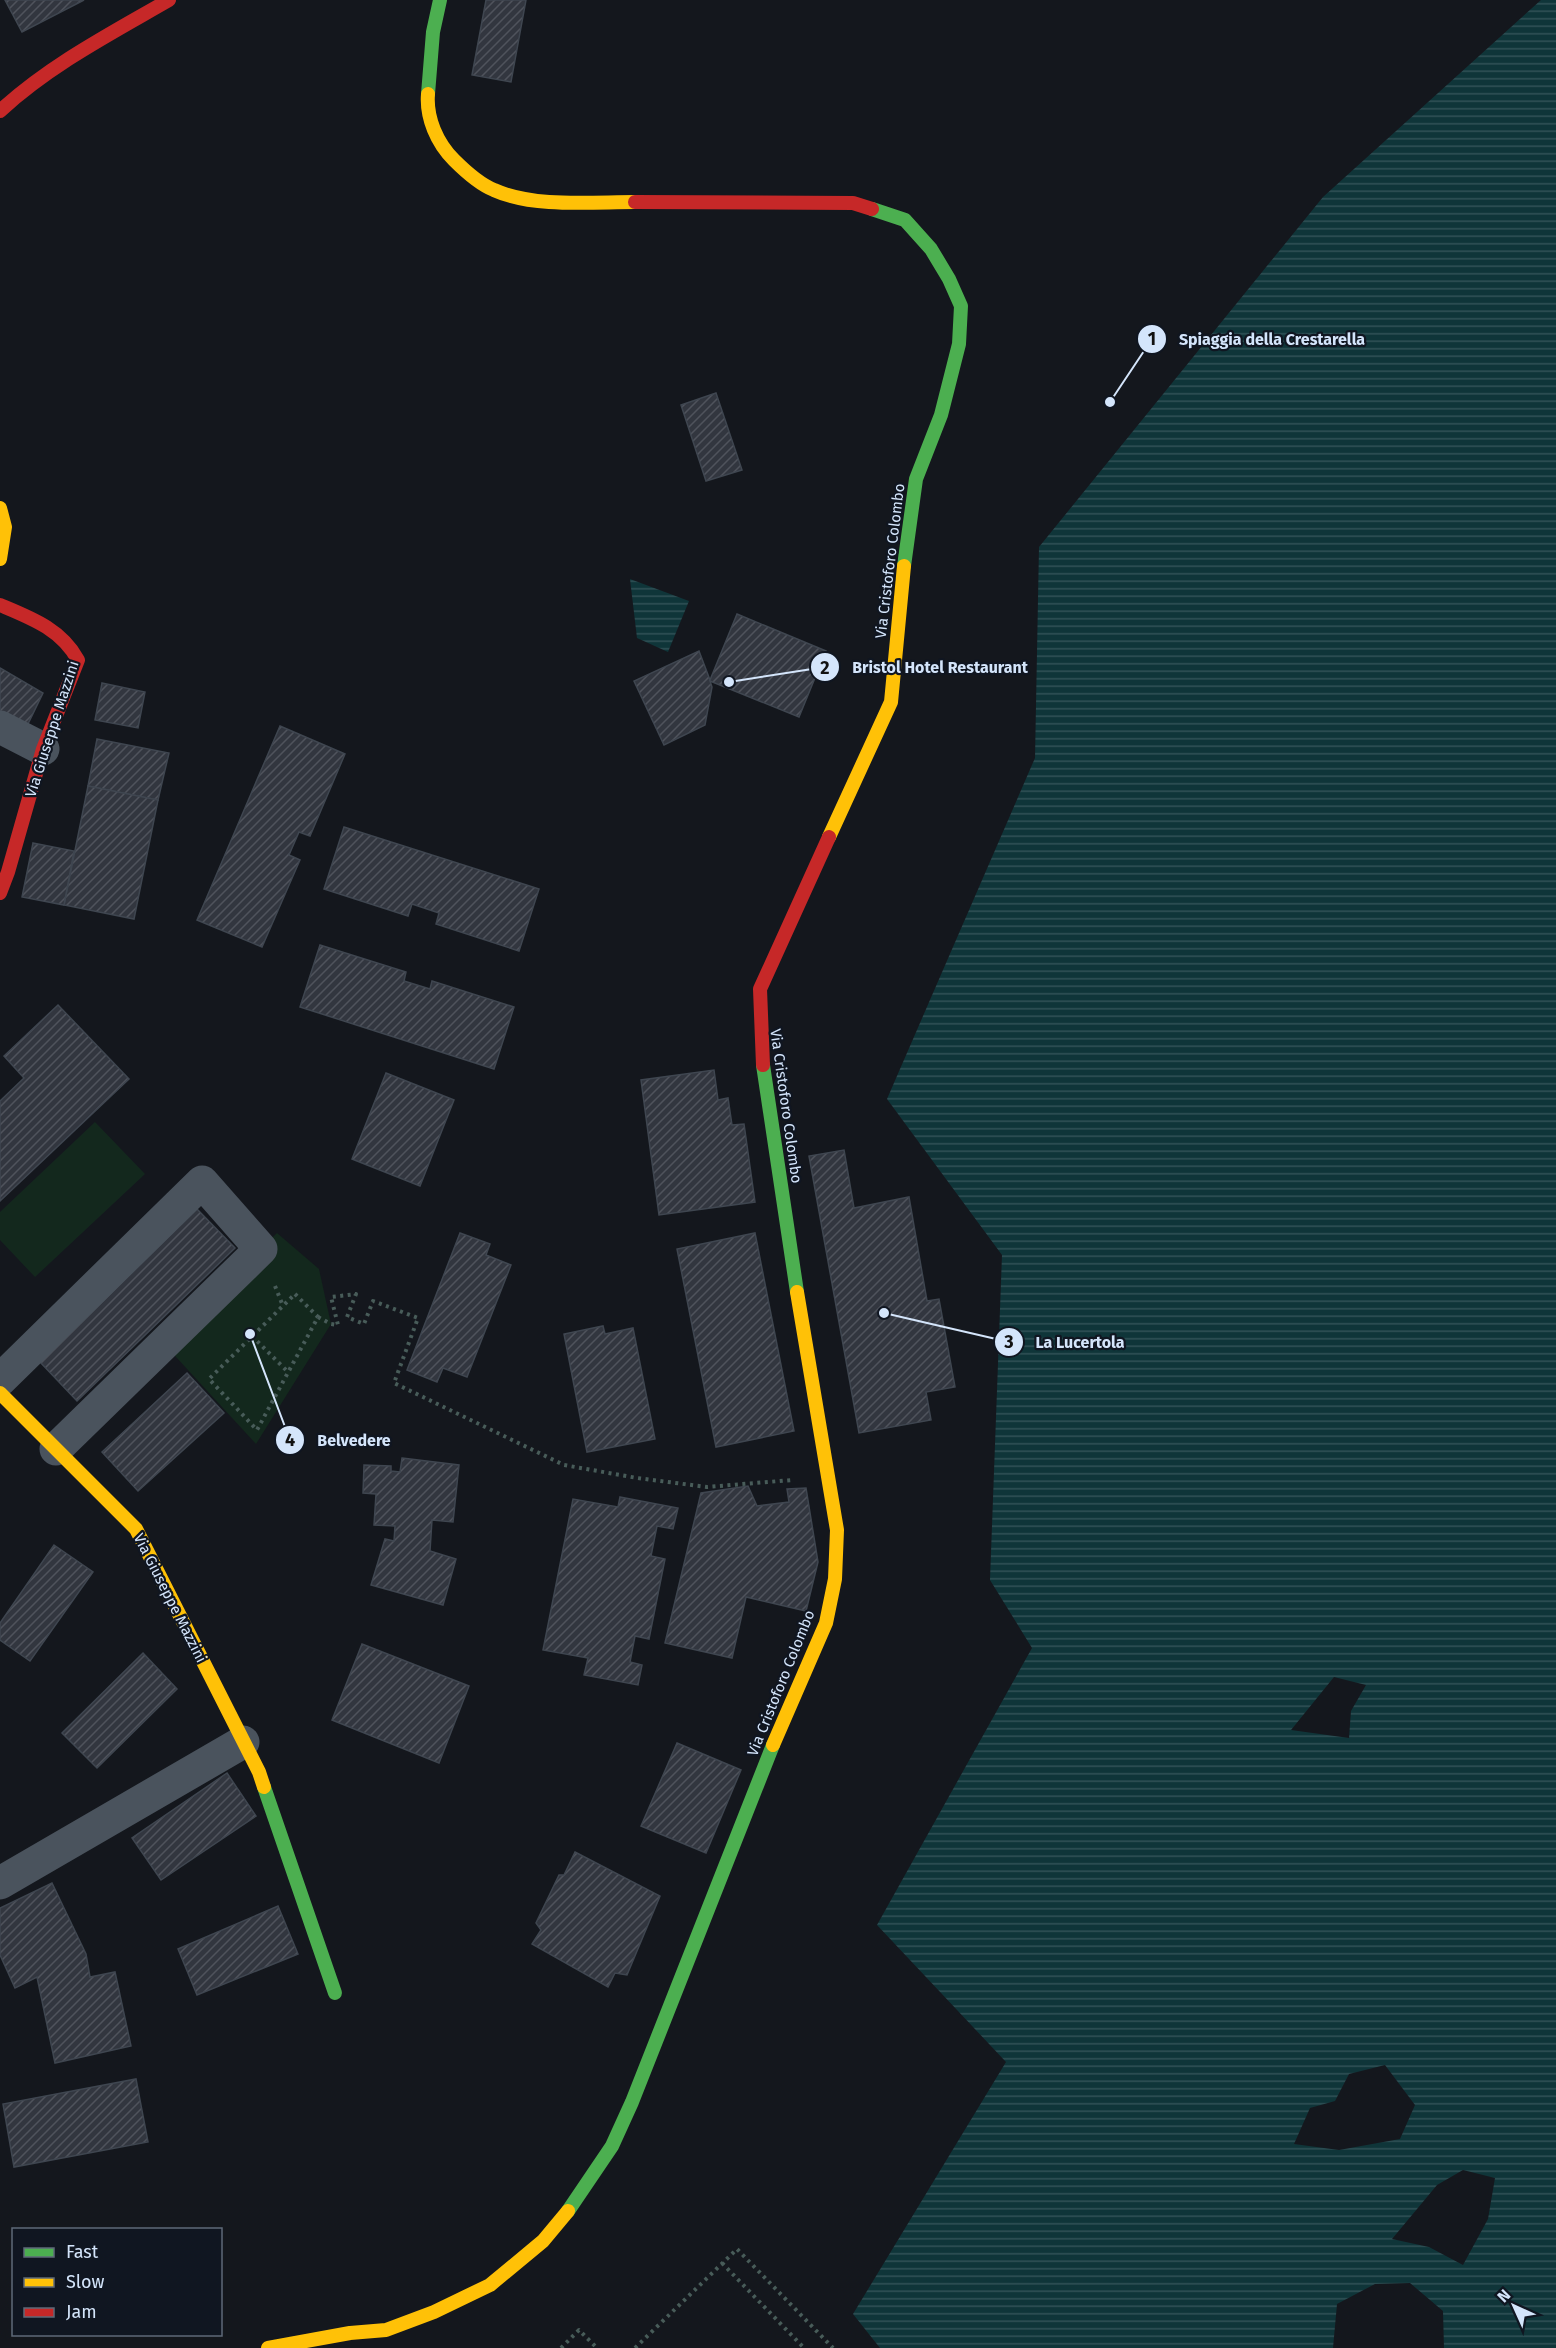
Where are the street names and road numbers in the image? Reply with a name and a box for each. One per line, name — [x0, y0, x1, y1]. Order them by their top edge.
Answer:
street label: Via Cristoforo Colombo — [872, 482, 908, 640]
street label: Via Giuseppe Mazzini — [21, 658, 83, 800]
street label: Via Cristoforo Colombo — [766, 1027, 806, 1185]
street label: Via Giuseppe Mazzini — [130, 1530, 210, 1666]
street label: Via Cristoforo Colombo — [743, 1607, 819, 1759]

